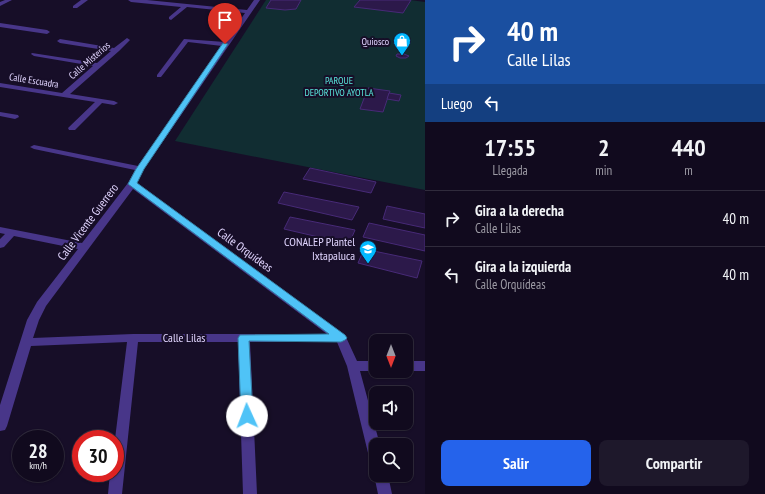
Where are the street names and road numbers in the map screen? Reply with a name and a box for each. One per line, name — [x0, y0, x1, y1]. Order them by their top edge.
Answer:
street label: Calle Misterios — [66, 38, 113, 82]
street label: Calle Escuadra — [8, 70, 60, 91]
street label: Calle Vicente Guerrero — [54, 180, 121, 263]
street label: Calle Orquídeas — [215, 224, 276, 275]
street label: Calle Lilas — [163, 330, 205, 345]

